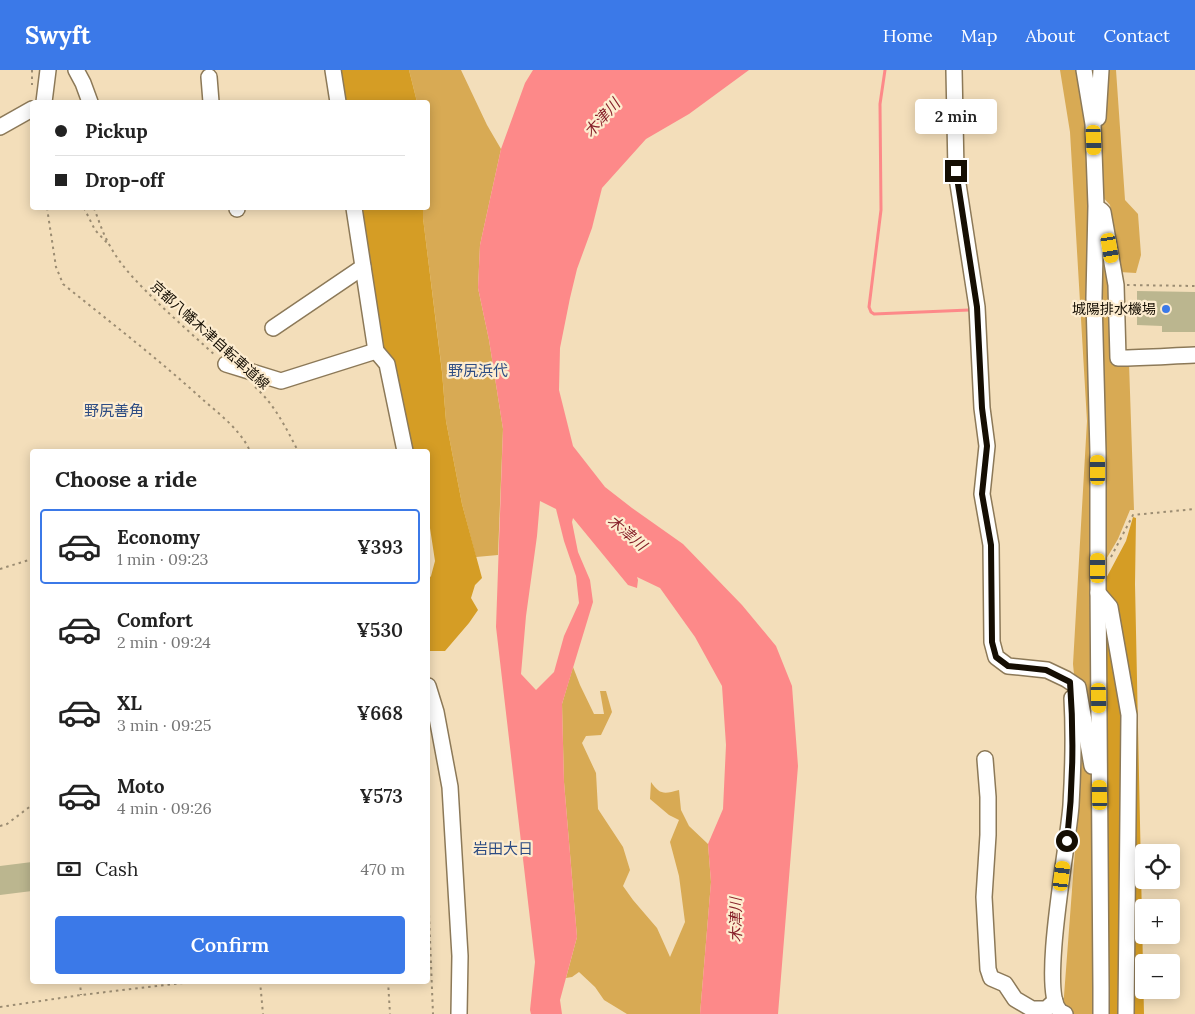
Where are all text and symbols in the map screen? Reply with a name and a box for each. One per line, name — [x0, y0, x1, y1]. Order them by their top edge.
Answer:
text: Swyft — [25, 20, 91, 51]
text: Home — [883, 24, 933, 47]
text: Map — [961, 24, 997, 47]
text: About — [1025, 24, 1075, 47]
text: Contact — [1103, 24, 1170, 47]
water label: 木津川 — [580, 93, 625, 141]
callout: 2 min — [915, 98, 997, 134]
text: 2 min — [935, 106, 977, 126]
text: Pickup — [85, 119, 148, 143]
car — [1085, 125, 1102, 155]
route end — [945, 160, 967, 182]
text: Drop-off — [85, 168, 164, 192]
car — [1100, 232, 1119, 264]
street label: 京都八幡木津自転車道線 — [147, 277, 273, 393]
place label: 城陽排水機場 — [1072, 300, 1156, 318]
marker: 城陽排水機場 — [1160, 303, 1172, 315]
district label: 野尻浜代 — [448, 361, 508, 380]
district label: 野尻善角 — [84, 401, 144, 420]
car — [1090, 455, 1105, 485]
text: Choose a ride — [55, 465, 197, 493]
water label: 木津川 — [604, 511, 652, 556]
icon: car — [57, 524, 102, 569]
text: Economy — [117, 525, 200, 549]
text: ¥393 — [357, 535, 403, 559]
text: 1 min · 09:23 — [117, 549, 208, 569]
car — [1090, 553, 1105, 583]
icon: car — [57, 607, 102, 652]
text: Comfort — [117, 608, 193, 632]
text: ¥530 — [356, 618, 403, 642]
text: 2 min · 09:24 — [117, 632, 211, 652]
car — [1091, 683, 1106, 713]
icon: car — [57, 690, 102, 735]
text: XL — [117, 691, 142, 715]
text: ¥668 — [357, 701, 403, 725]
text: 3 min · 09:25 — [117, 715, 212, 735]
icon: car — [57, 773, 102, 818]
text: Moto — [117, 774, 164, 798]
car — [1092, 780, 1107, 810]
text: ¥573 — [360, 784, 403, 808]
text: 4 min · 09:26 — [117, 798, 212, 818]
route start — [1056, 830, 1078, 852]
district label: 岩田大日 — [473, 839, 533, 858]
map controls — [1135, 844, 1180, 999]
button: locate — [1135, 844, 1180, 889]
icon: cash — [55, 855, 83, 883]
text: Cash — [95, 857, 138, 881]
text: 470 m — [361, 859, 405, 879]
car — [1052, 860, 1071, 892]
water label: 木津川 — [726, 896, 745, 943]
button: + — [1135, 899, 1180, 944]
button: Confirm — [55, 916, 405, 974]
button: − — [1135, 954, 1180, 999]

